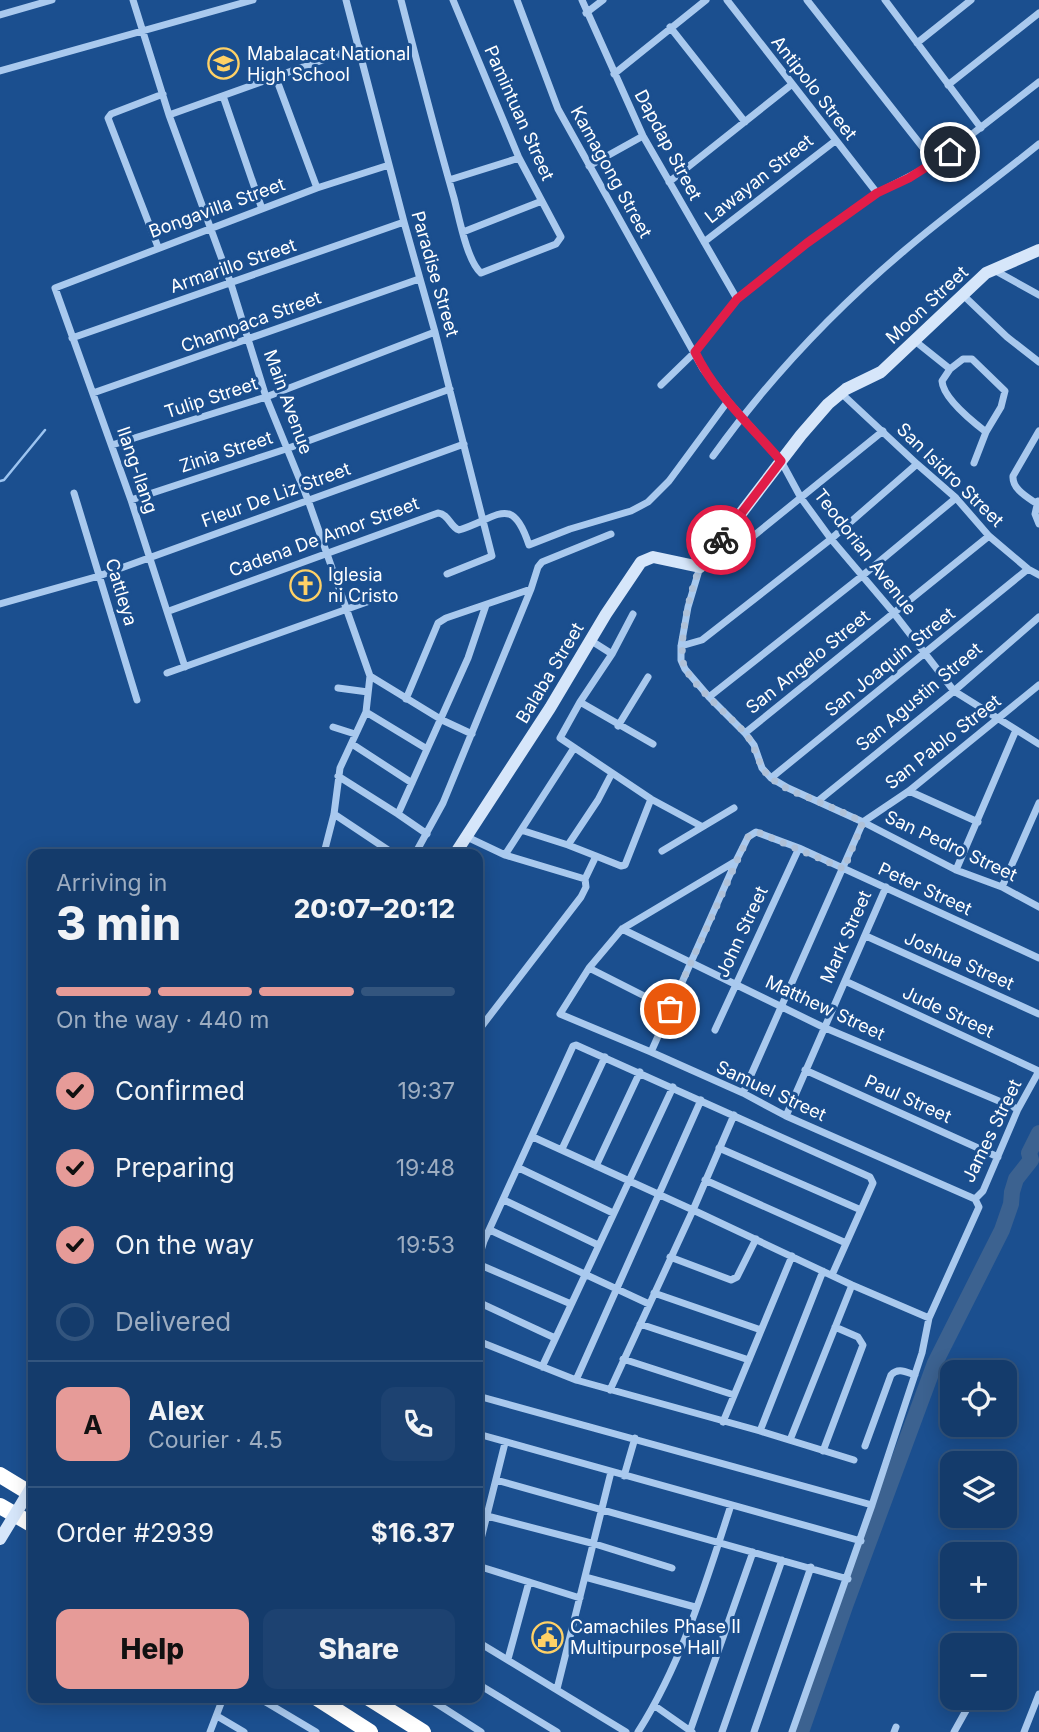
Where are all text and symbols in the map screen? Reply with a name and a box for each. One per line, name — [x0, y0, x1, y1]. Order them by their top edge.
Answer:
street label: Antipolo Street — [767, 32, 862, 144]
street label: Pamintuan Street — [480, 42, 559, 184]
place label: Mabalacat National High School — [247, 43, 410, 85]
school or university icon: Mabalacat National High School — [207, 47, 241, 81]
street label: Dapdap Street — [631, 86, 706, 204]
street label: Kamagong Street — [567, 102, 656, 241]
pin — [920, 122, 980, 182]
street label: Lawayan Street — [700, 130, 817, 227]
icon: home — [931, 133, 969, 171]
street label: Bongavilla Street — [146, 173, 288, 242]
street label: Paradise Street — [408, 209, 463, 339]
street label: Armarillo Street — [167, 234, 299, 297]
street label: Moon Street — [881, 261, 972, 348]
street label: Champaca Street — [178, 286, 324, 357]
street label: Main Avenue — [260, 347, 317, 457]
street label: Tulip Street — [162, 373, 260, 422]
street label: San Isidro Street — [893, 418, 1008, 531]
street label: Ilang-Ilang — [113, 424, 162, 516]
street label: Zinia Street — [177, 427, 275, 476]
street label: Fleur De Liz Street — [199, 458, 353, 531]
street label: Teodorian Avenue — [810, 485, 921, 619]
street label: Cadena De Amor Street — [226, 492, 422, 581]
courier — [686, 505, 756, 575]
icon: bike — [702, 521, 740, 559]
street label: Cattleya — [101, 556, 142, 628]
place label: Iglesia ni Cristo — [328, 564, 399, 606]
church icon: Iglesia ni Cristo — [288, 568, 322, 602]
street label: San Joaquin Street — [820, 603, 959, 721]
street label: San Angelo Street — [742, 605, 874, 718]
street label: Balaba Street — [511, 619, 588, 727]
street label: San Agustin Street — [852, 638, 986, 755]
street label: San Pablo Street — [881, 690, 1005, 793]
street label: San Pedro Street — [882, 806, 1021, 885]
street label: Peter Street — [875, 858, 975, 919]
text: Arriving in — [56, 869, 167, 897]
street label: John Street — [711, 883, 772, 981]
street label: Mark Street — [816, 887, 875, 986]
text: 20:07–20:12 — [294, 893, 455, 924]
text: 3 min — [56, 895, 181, 951]
street label: Joshua Street — [901, 927, 1017, 994]
street label: Matthew Street — [762, 971, 888, 1044]
pin — [640, 979, 700, 1039]
street label: Jude Street — [899, 981, 997, 1042]
icon: bag — [651, 990, 689, 1028]
text: On the way · 440 m — [56, 1006, 269, 1034]
street label: Samuel Street — [713, 1056, 830, 1125]
street label: Paul Street — [862, 1070, 955, 1127]
icon: check — [56, 1072, 94, 1110]
text: Confirmed — [115, 1075, 245, 1106]
street label: James Street — [958, 1076, 1026, 1186]
text: 19:37 — [398, 1077, 455, 1105]
icon: check — [56, 1149, 94, 1187]
text: Preparing — [115, 1152, 235, 1183]
text: 19:48 — [396, 1154, 455, 1182]
icon: check — [56, 1226, 94, 1264]
text: On the way — [115, 1229, 254, 1260]
text: 19:53 — [397, 1231, 455, 1259]
text: Delivered — [115, 1306, 231, 1337]
map controls — [940, 1360, 1017, 1710]
button: locate — [940, 1360, 1017, 1437]
button: phone — [381, 1387, 455, 1461]
text: Alex — [148, 1395, 205, 1426]
text: A — [83, 1409, 103, 1440]
text: Courier · 4.5 — [148, 1426, 283, 1454]
button: layers — [940, 1451, 1017, 1528]
text: Order #2939 — [56, 1517, 214, 1548]
text: $16.37 — [371, 1517, 455, 1548]
button: + — [940, 1542, 1017, 1619]
button: Help — [56, 1609, 249, 1689]
button: Share — [263, 1609, 455, 1689]
place label: Camachiles Phase II Multipurpose Hall — [570, 1616, 741, 1658]
public building icon: Camachiles Phase II Multipurpose Hall — [530, 1620, 564, 1654]
button: − — [940, 1633, 1017, 1710]

